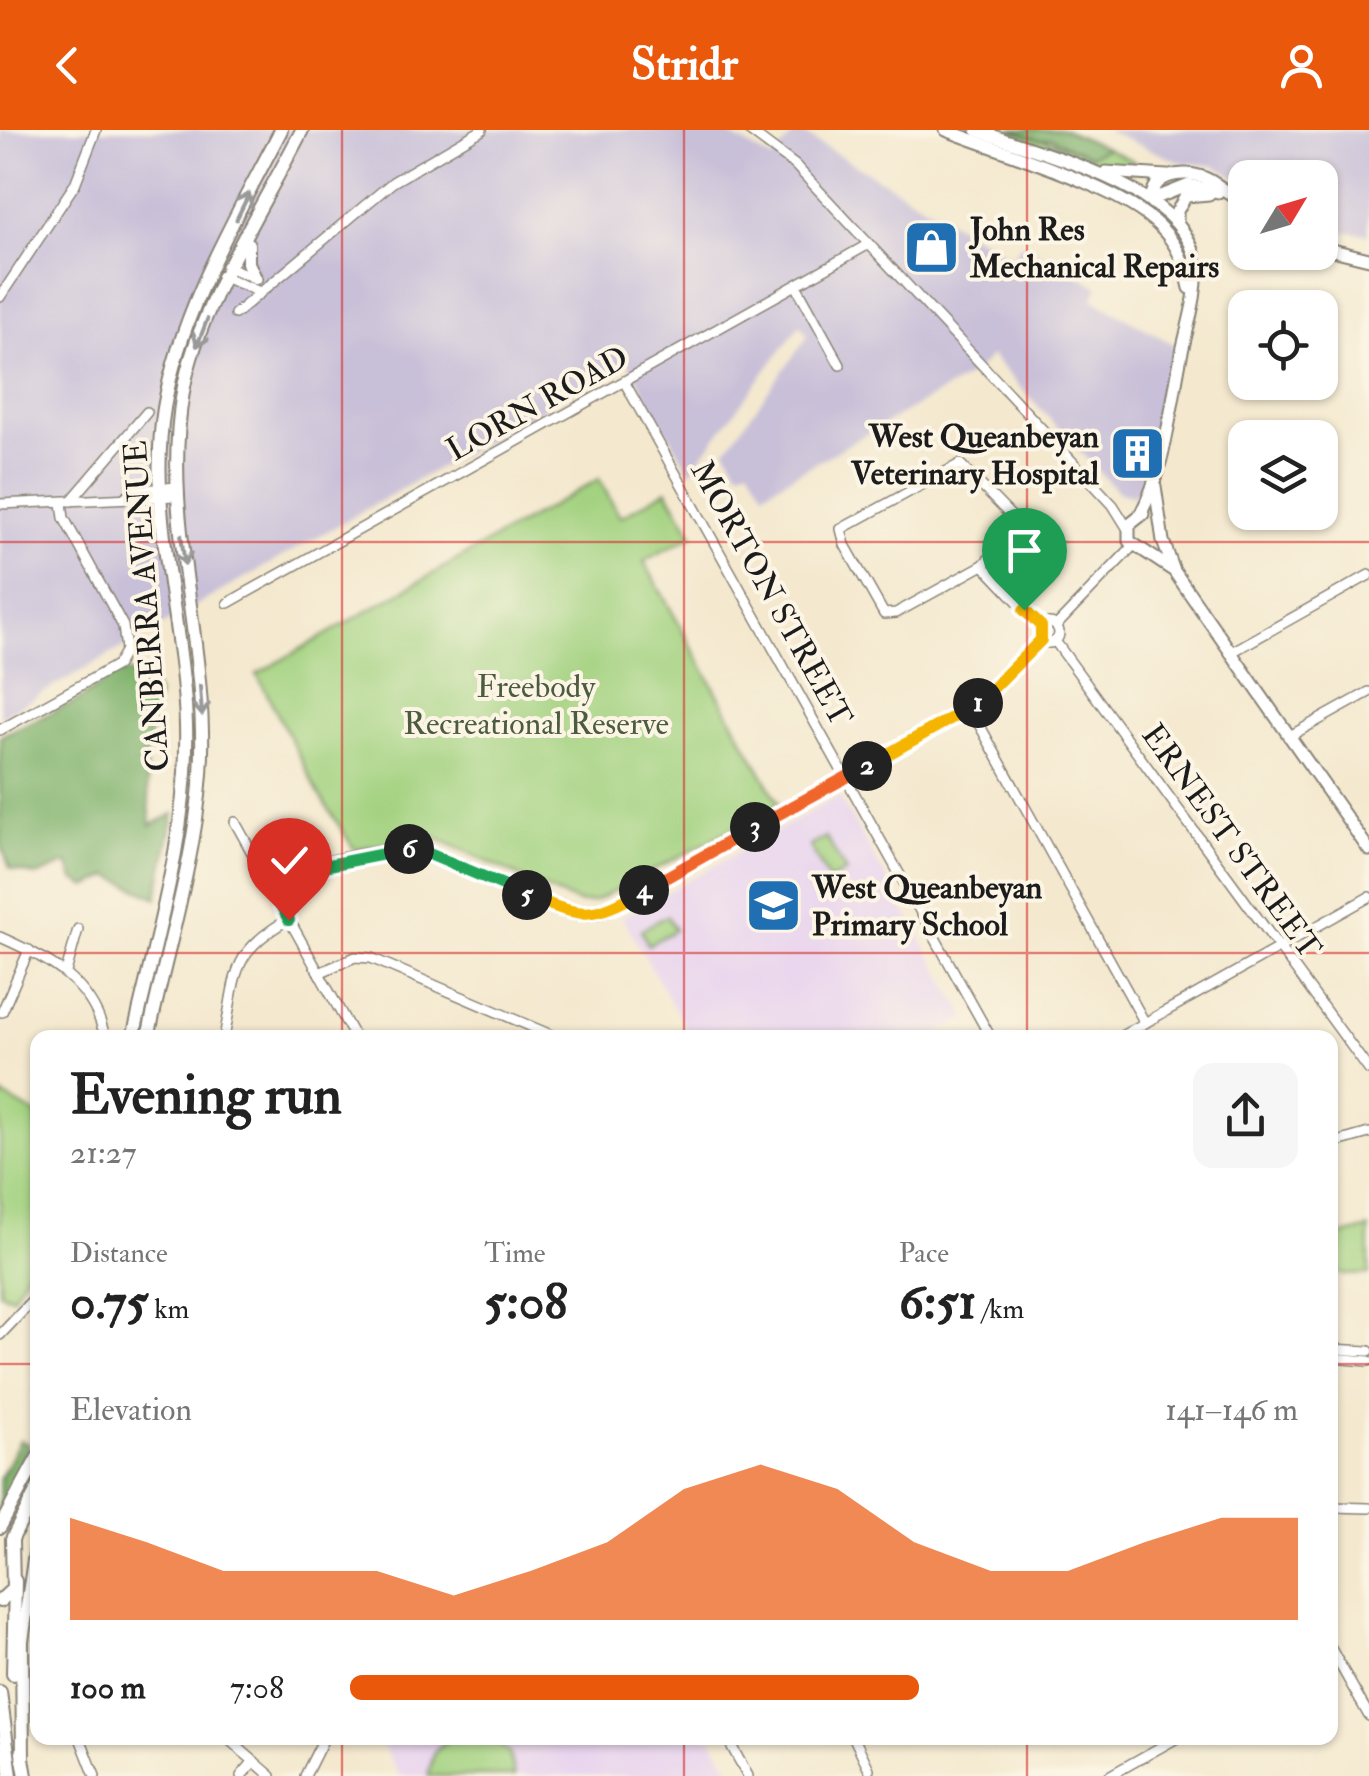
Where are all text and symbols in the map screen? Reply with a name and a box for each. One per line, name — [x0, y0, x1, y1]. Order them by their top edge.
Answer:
text: Stridr — [631, 37, 738, 93]
icon: back — [40, 38, 95, 93]
icon: person — [1274, 38, 1329, 93]
north arrow — [1228, 160, 1338, 270]
map controls — [1228, 160, 1338, 530]
one-way arrow — [235, 192, 254, 222]
place label: John Res Mechanical Repairs — [968, 210, 1219, 287]
shop icon: John Res Mechanical Repairs — [901, 217, 961, 277]
button: locate — [1228, 290, 1338, 400]
one-way arrow — [191, 318, 209, 348]
street label: LORN ROAD — [440, 338, 635, 470]
place label: West Queanbeyan Veterinary Hospital — [850, 417, 1100, 494]
button: layers — [1228, 420, 1338, 530]
building icon: West Queanbeyan Veterinary Hospital — [1108, 424, 1168, 484]
street label: CANBERRA AVENUE — [115, 439, 179, 773]
street label: MORTON STREET — [682, 454, 861, 734]
pin — [982, 508, 1067, 611]
icon: arrive — [997, 523, 1052, 578]
one-way arrow — [174, 533, 193, 565]
park label: Freebody Recreational Reserve — [403, 667, 669, 744]
pin: 1 — [953, 678, 1003, 728]
one-way arrow — [192, 684, 211, 717]
text: 1 — [973, 685, 983, 720]
street label: ERNEST STREET — [1133, 716, 1330, 967]
pin: 2 — [842, 741, 892, 791]
text: 2 — [860, 748, 874, 783]
pin: 3 — [730, 802, 780, 852]
text: 3 — [750, 809, 760, 844]
pin — [247, 818, 332, 921]
pin: 6 — [384, 824, 434, 874]
text: 6 — [402, 831, 416, 866]
icon: check — [262, 833, 317, 888]
pin: 4 — [619, 865, 669, 915]
place label: West Queanbeyan Primary School — [811, 868, 1043, 945]
pin: 5 — [502, 870, 552, 920]
text: 4 — [636, 872, 652, 907]
school or university icon: West Queanbeyan Primary School — [743, 875, 803, 935]
text: 5 — [521, 877, 533, 912]
text: Evening run — [70, 1061, 342, 1130]
button: share — [1193, 1063, 1298, 1168]
text: 21:27 — [70, 1133, 136, 1173]
text: Distance — [70, 1236, 168, 1271]
text: Time — [484, 1236, 546, 1271]
text: Pace — [899, 1236, 949, 1271]
text: 0.75 — [70, 1271, 148, 1334]
text: 5:08 — [484, 1271, 568, 1334]
text: 6:51 — [899, 1271, 976, 1334]
text: km — [148, 1292, 189, 1327]
text: /km — [976, 1292, 1024, 1327]
text: Elevation — [70, 1390, 192, 1430]
text: 141–146 m — [1165, 1390, 1298, 1430]
text: 100 m — [70, 1668, 146, 1708]
text: 7:08 — [230, 1668, 284, 1708]

